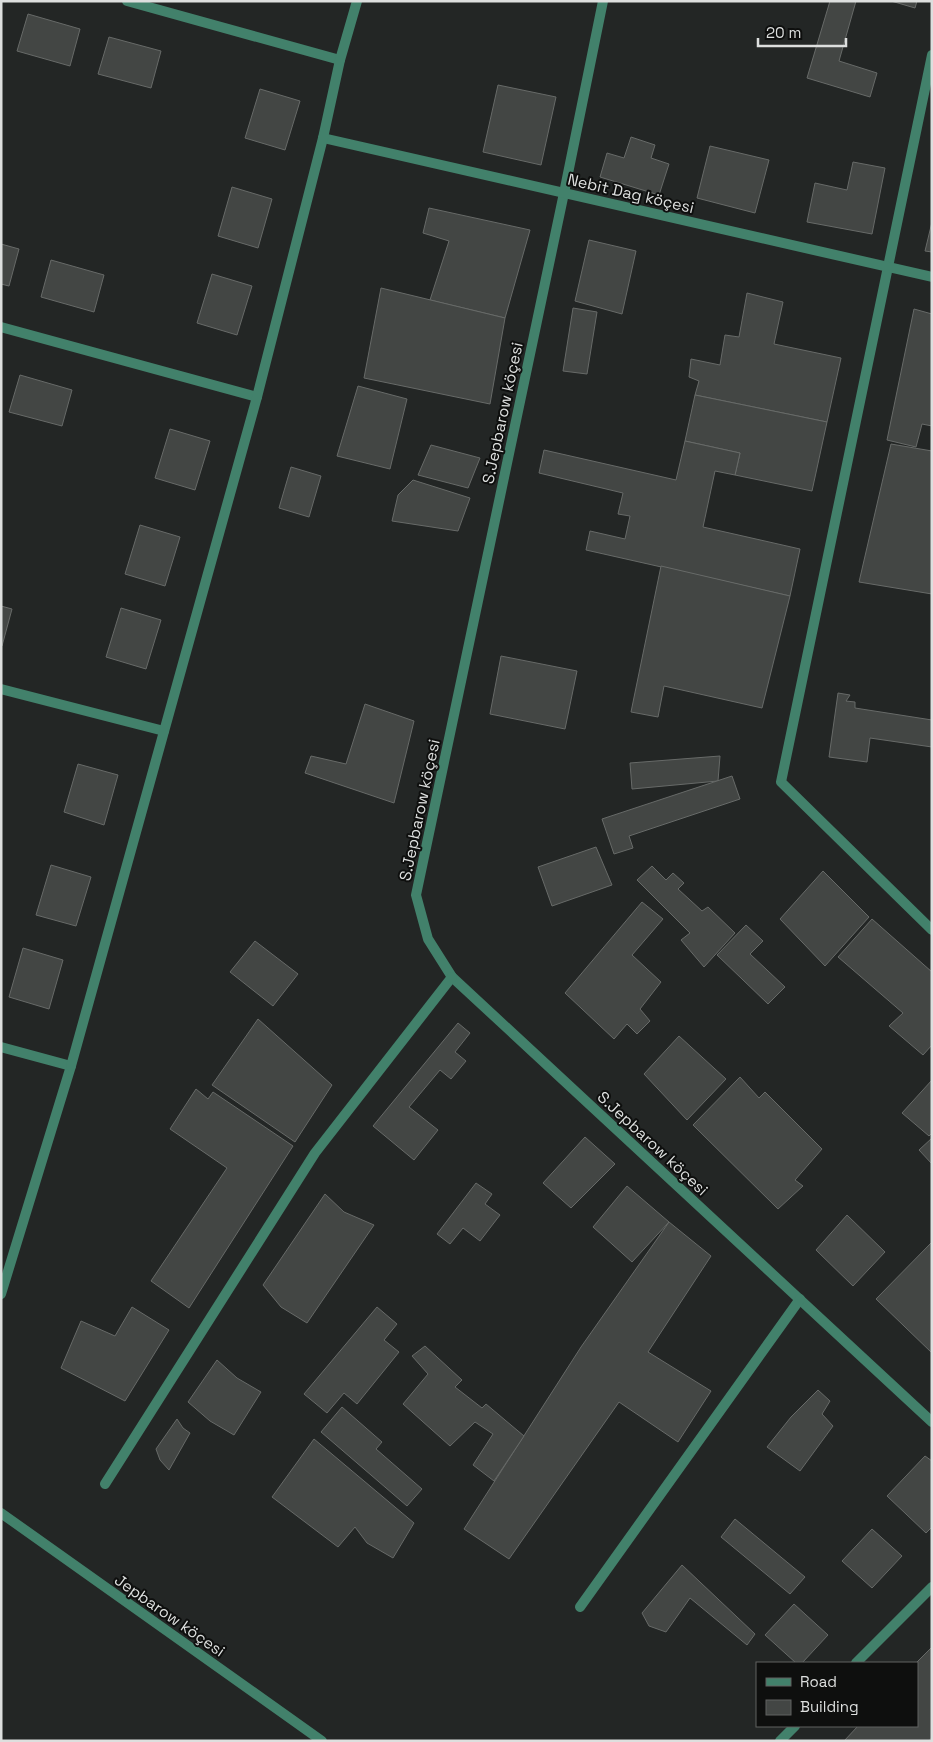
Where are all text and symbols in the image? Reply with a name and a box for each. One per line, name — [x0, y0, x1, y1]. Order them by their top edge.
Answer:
scale bar — [758, 15, 846, 47]
text: 20 m — [766, 23, 801, 42]
street label: Nebit Dag köçesi — [566, 169, 696, 218]
street label: S.Jepbarow köçesi — [477, 340, 528, 486]
street label: S.Jepbarow köçesi — [394, 737, 445, 883]
street label: S.Jepbarow köçesi — [593, 1087, 713, 1200]
street label: Jepbarow köçesi — [110, 1569, 229, 1661]
legend — [756, 1662, 918, 1727]
text: Road — [800, 1672, 837, 1691]
text: Building — [800, 1697, 859, 1716]

